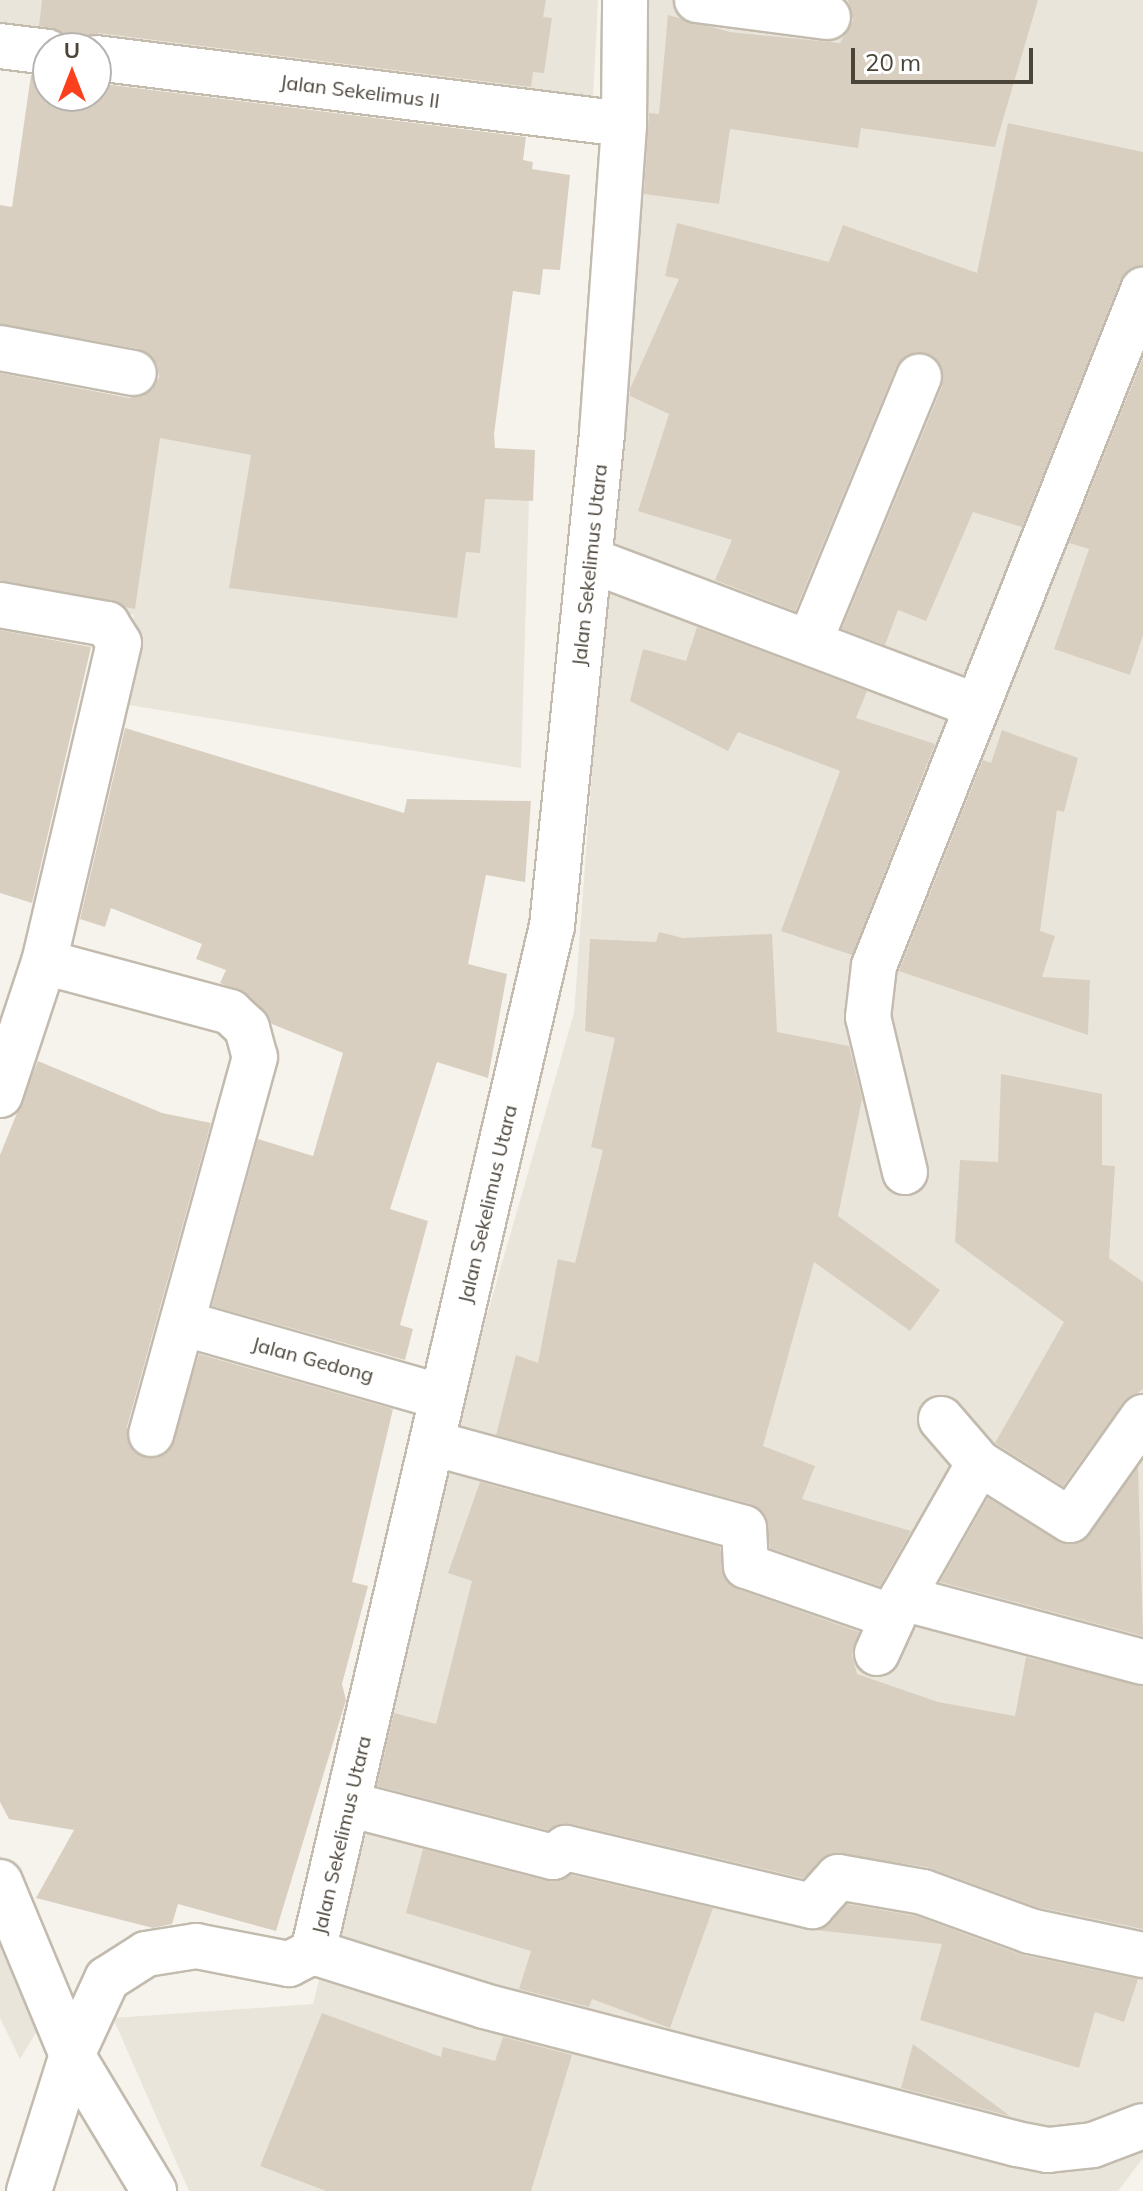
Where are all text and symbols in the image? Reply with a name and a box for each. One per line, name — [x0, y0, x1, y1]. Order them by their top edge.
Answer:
north arrow — [32, 32, 112, 112]
scale bar — [855, 32, 1037, 82]
text: U — [64, 36, 80, 64]
text: 20 m — [865, 47, 921, 77]
street label: Jalan Sekelimus II — [279, 69, 441, 113]
street label: Jalan Sekelimus Utara — [566, 463, 612, 667]
street label: Jalan Sekelimus Utara — [452, 1102, 522, 1306]
street label: Jalan Gedong — [250, 1331, 376, 1387]
street label: Jalan Sekelimus Utara — [306, 1733, 376, 1937]

